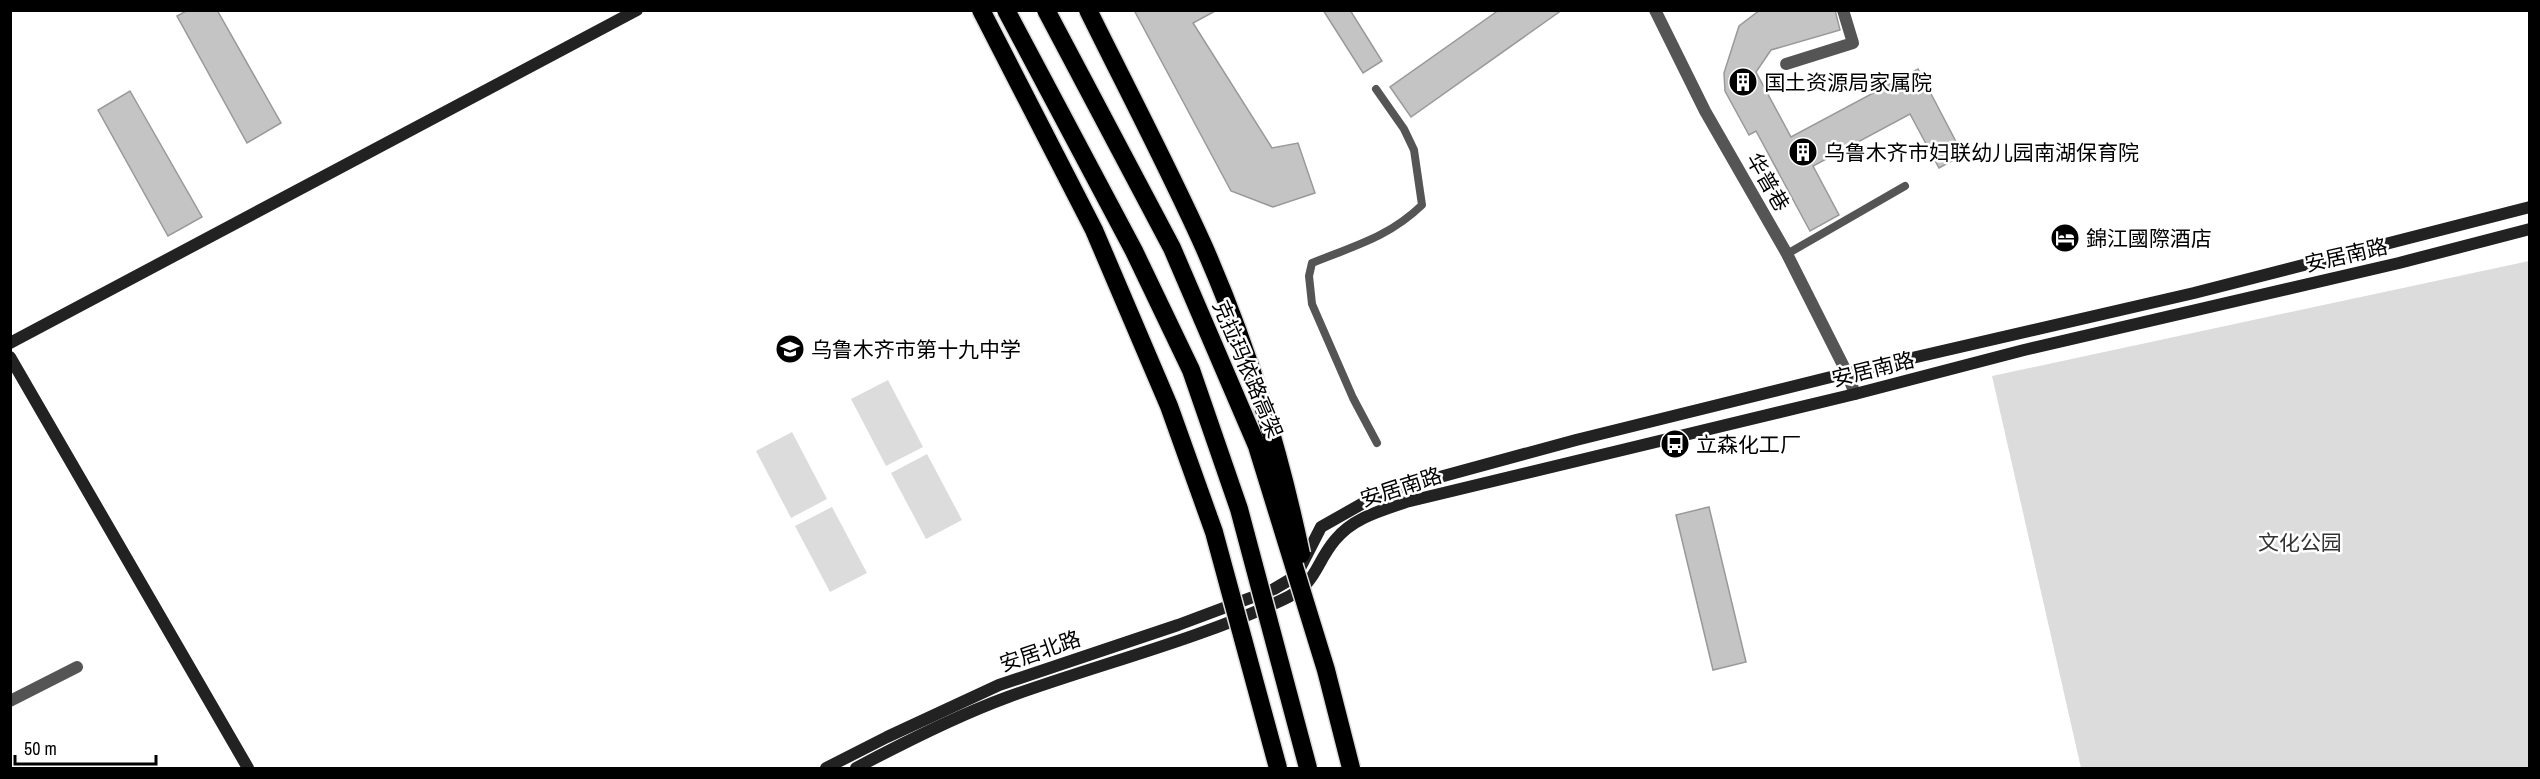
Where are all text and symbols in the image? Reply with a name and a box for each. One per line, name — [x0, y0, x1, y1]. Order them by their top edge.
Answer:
building icon: 国土资源局家属院 — [1727, 66, 1759, 98]
place label: 国土资源局家属院 — [1764, 68, 1932, 97]
building icon: 乌鲁木齐市妇联幼儿园南湖保育院 — [1787, 136, 1819, 168]
place label: 乌鲁木齐市妇联幼儿园南湖保育院 — [1824, 138, 2139, 167]
street label: 华普巷 — [1740, 147, 1796, 217]
hotel icon: 錦江國際酒店 — [2049, 222, 2081, 254]
place label: 錦江國際酒店 — [2086, 224, 2212, 253]
street label: 安居南路 — [2302, 231, 2390, 279]
street label: 克拉玛依路高架 — [1206, 296, 1290, 442]
school or university icon: 乌鲁木齐市第十九中学 — [774, 333, 806, 365]
place label: 乌鲁木齐市第十九中学 — [811, 335, 1021, 364]
street label: 安居南路 — [1829, 345, 1917, 393]
bus stop icon: 立森化工厂 — [1659, 428, 1691, 460]
place label: 立森化工厂 — [1696, 430, 1801, 459]
street label: 安居南路 — [1357, 460, 1445, 514]
park label: 文化公园 — [2258, 528, 2342, 557]
street label: 安居北路 — [996, 624, 1084, 678]
scale bar — [15, 728, 156, 766]
text: 50 m — [24, 736, 57, 761]

